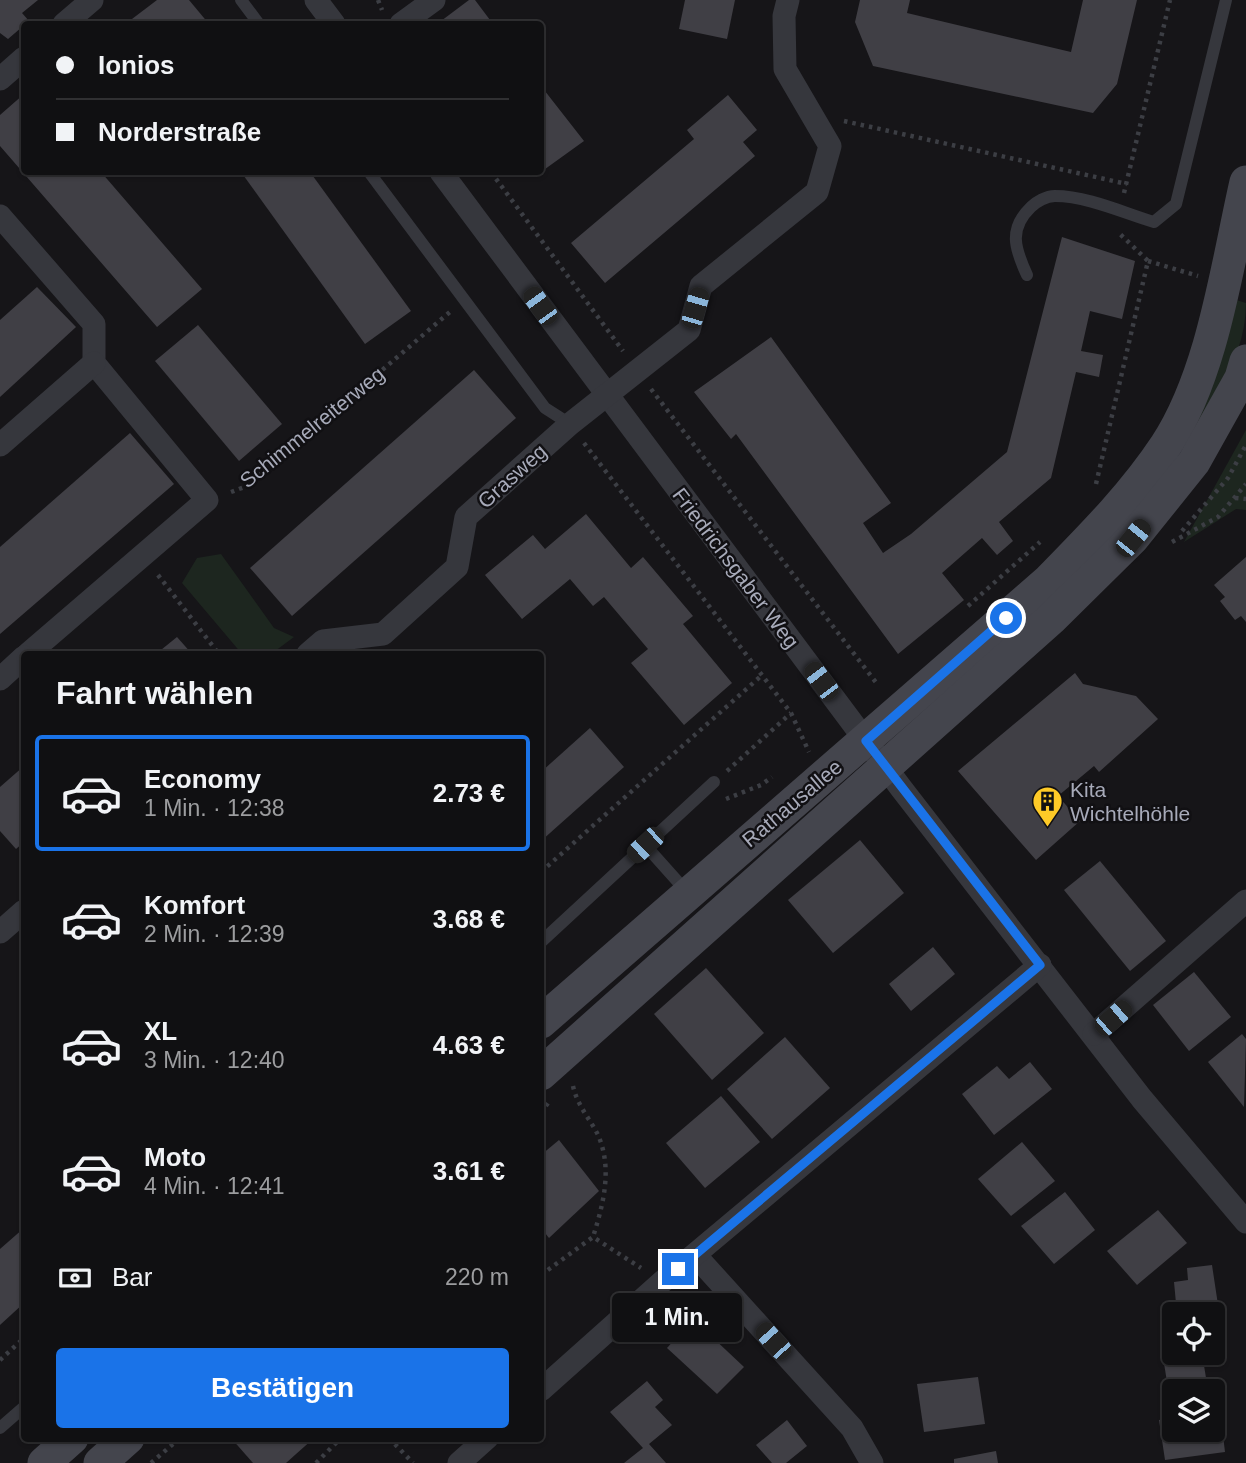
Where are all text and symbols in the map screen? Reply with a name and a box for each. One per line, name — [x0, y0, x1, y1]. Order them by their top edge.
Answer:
text: Ionios — [98, 50, 175, 80]
text: Norderstraße — [98, 117, 261, 147]
car — [520, 283, 561, 329]
car — [680, 285, 711, 331]
street label: Schimmelreiterweg — [235, 362, 389, 492]
street label: Grasweg — [473, 439, 551, 513]
street label: Friedrichsgaber Weg — [668, 483, 804, 653]
car — [1112, 515, 1155, 561]
route start — [990, 602, 1022, 634]
car — [800, 658, 843, 704]
text: Fahrt wählen — [56, 675, 253, 711]
street label: Rathausallee — [738, 755, 846, 851]
icon: car — [60, 762, 123, 825]
text: Economy — [144, 764, 261, 794]
text: 2.73 € — [433, 778, 505, 808]
place label: Kita Wichtelhöhle — [1070, 778, 1190, 825]
building icon: Kita Wichtelhöhle — [1030, 784, 1064, 828]
text: 1 Min. · 12:38 — [144, 795, 285, 821]
car — [623, 823, 668, 867]
icon: car — [60, 888, 123, 951]
text: Komfort — [144, 890, 245, 920]
text: 3.68 € — [433, 904, 505, 934]
text: 2 Min. · 12:39 — [144, 921, 285, 947]
car — [1091, 996, 1136, 1040]
icon: car — [60, 1014, 123, 1077]
text: XL — [144, 1016, 177, 1046]
text: 4.63 € — [433, 1030, 505, 1060]
text: 3 Min. · 12:40 — [144, 1047, 285, 1073]
icon: car — [60, 1140, 123, 1203]
text: Moto — [144, 1142, 206, 1172]
text: 3.61 € — [433, 1156, 505, 1186]
text: 4 Min. · 12:41 — [144, 1173, 285, 1199]
route end — [662, 1253, 694, 1285]
icon: cash — [56, 1259, 94, 1297]
text: Bar — [112, 1262, 152, 1292]
text: 220 m — [445, 1264, 509, 1290]
callout: 1 Min. — [613, 1294, 743, 1342]
map controls — [1162, 1302, 1225, 1442]
button: locate — [1162, 1302, 1225, 1365]
text: 1 Min. — [644, 1304, 710, 1330]
car — [752, 1318, 795, 1364]
button: Bestätigen — [56, 1348, 509, 1428]
button: layers — [1162, 1379, 1225, 1442]

